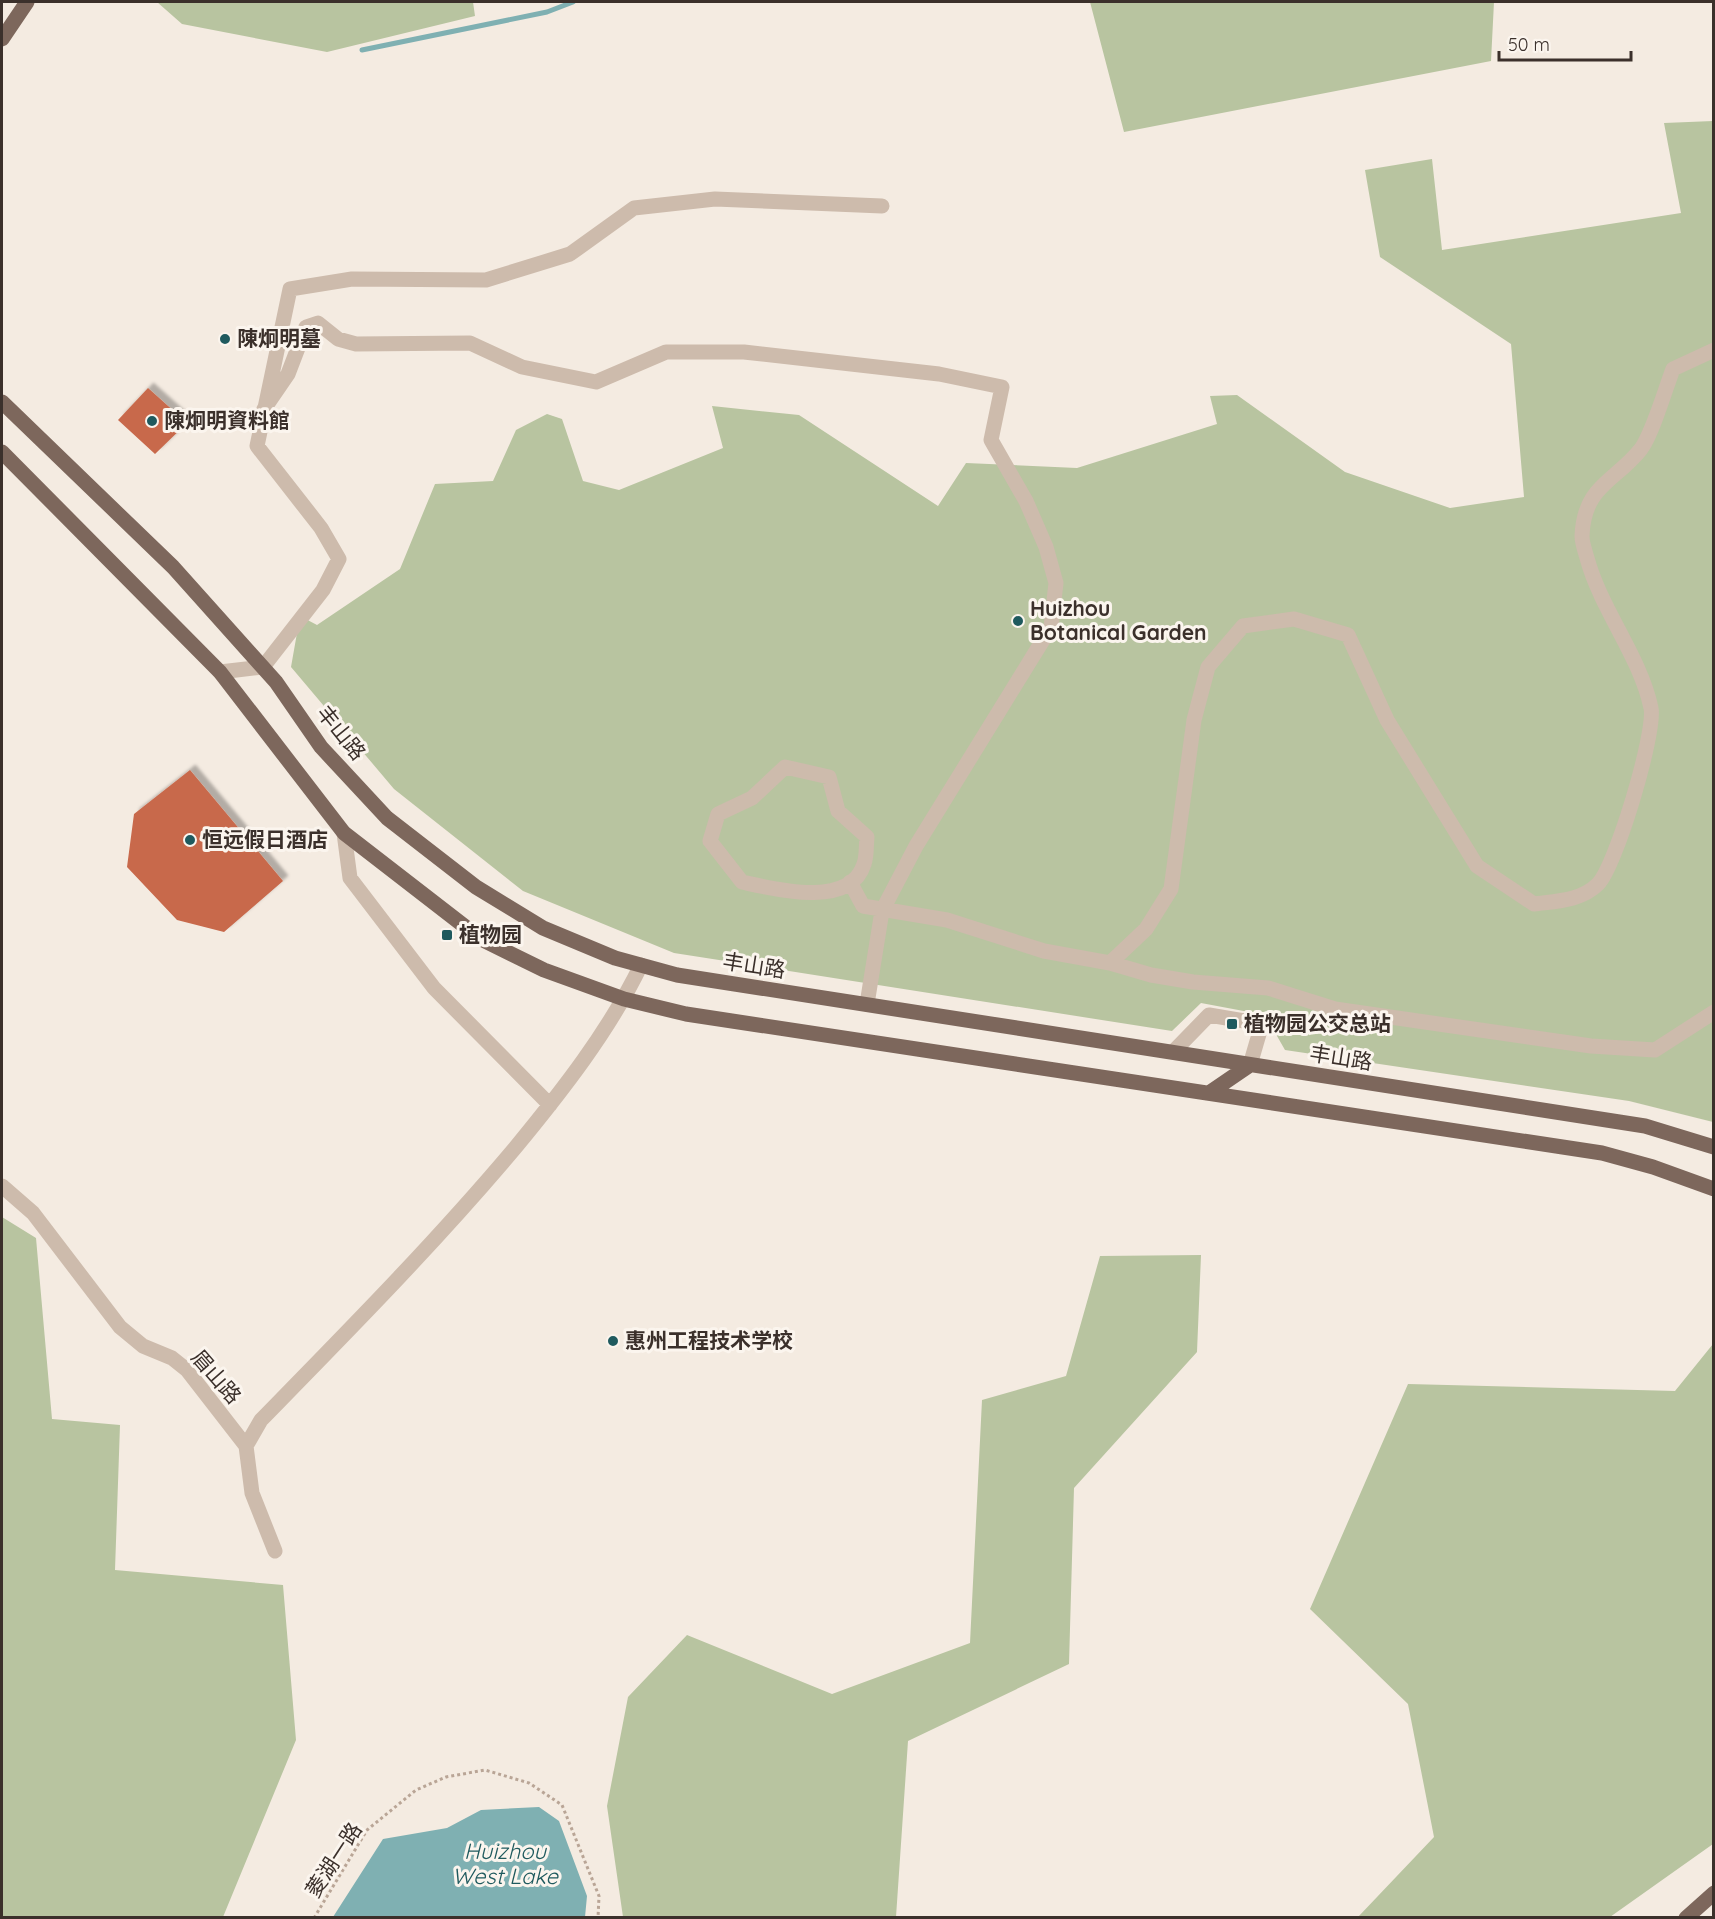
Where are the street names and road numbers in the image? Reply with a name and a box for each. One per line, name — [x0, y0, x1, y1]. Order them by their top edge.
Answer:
street label: 丰山路 — [312, 700, 372, 765]
street label: 丰山路 — [721, 947, 787, 983]
street label: 丰山路 — [1308, 1039, 1374, 1075]
street label: 眉山路 — [186, 1344, 247, 1409]
street label: 菱湖一路 — [299, 1817, 367, 1902]

